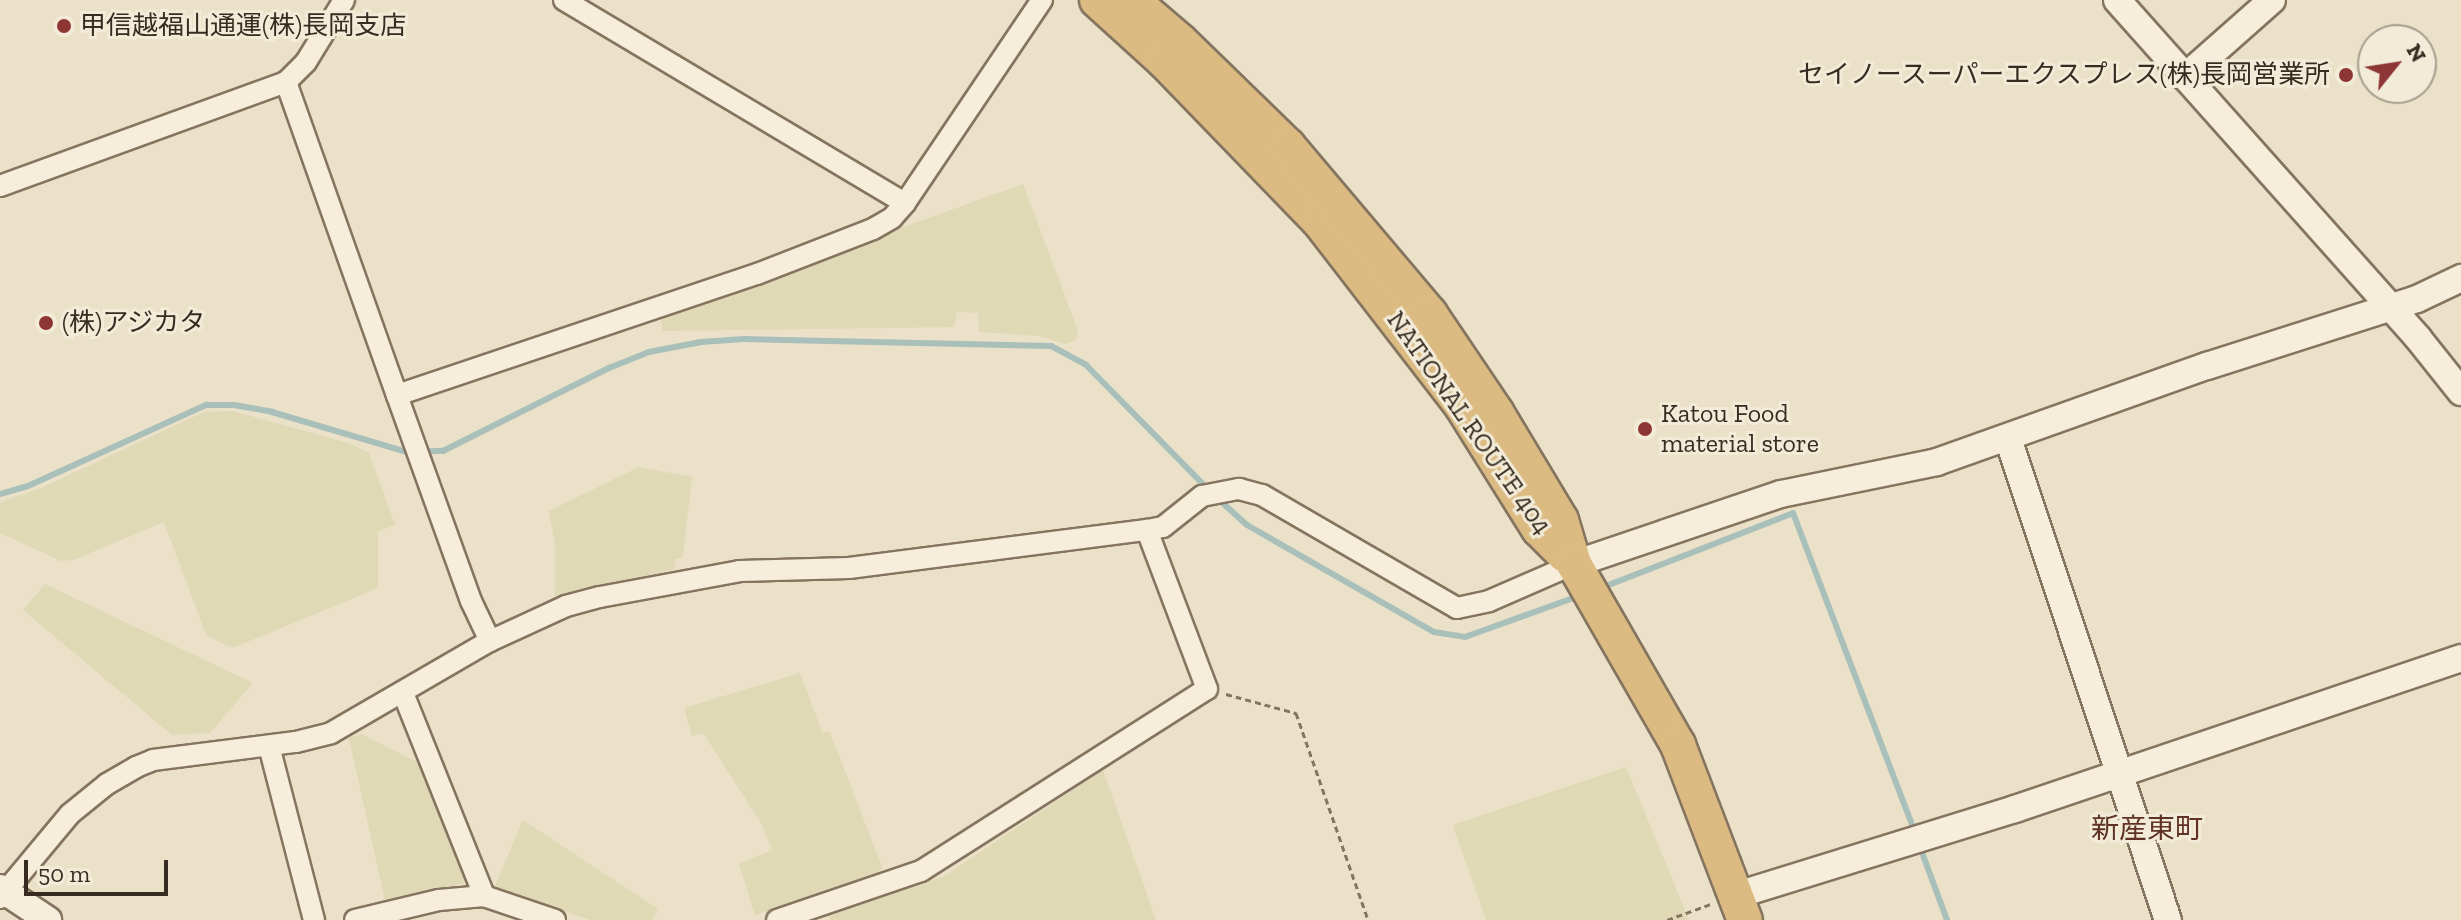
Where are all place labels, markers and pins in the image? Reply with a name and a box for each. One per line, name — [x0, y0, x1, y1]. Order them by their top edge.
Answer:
place label: 甲信越福山通運(株)長岡支店 — [80, 10, 406, 42]
marker: 甲信越福山通運(株)長岡支店 — [55, 17, 73, 35]
place label: セイノースーパーエクスプレス(株)長岡営業所 — [1796, 59, 2330, 91]
marker: セイノースーパーエクスプレス(株)長岡営業所 — [2337, 66, 2355, 84]
place label: (株)アジカタ — [62, 307, 206, 339]
marker: (株)アジカタ — [37, 314, 55, 332]
place label: Katou Food material store — [1661, 398, 1819, 460]
marker: Katou Food material store — [1636, 420, 1654, 438]

